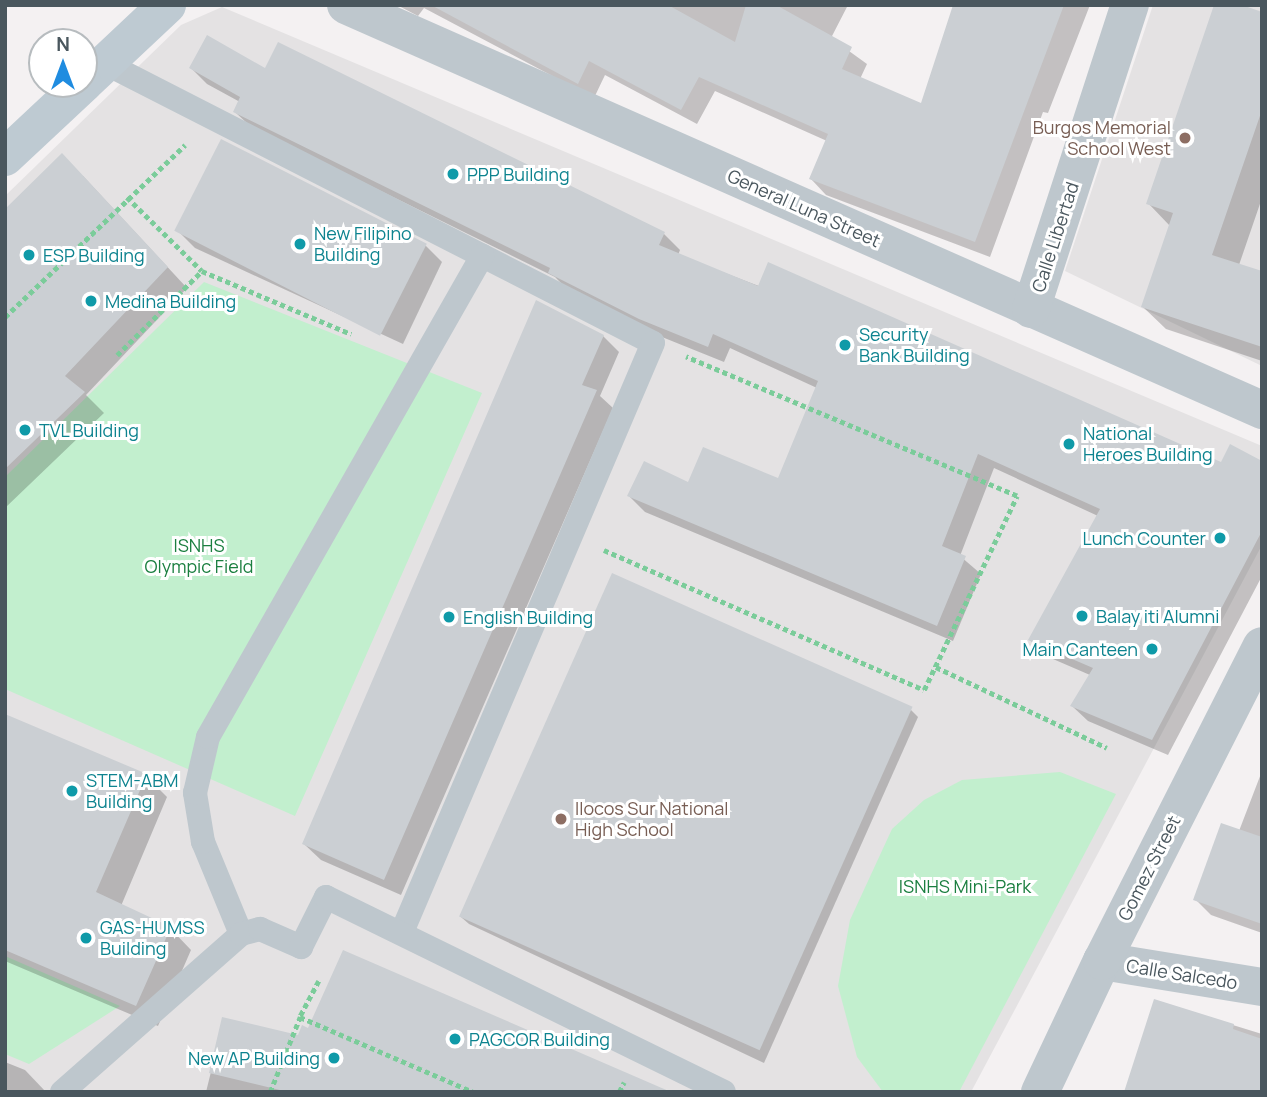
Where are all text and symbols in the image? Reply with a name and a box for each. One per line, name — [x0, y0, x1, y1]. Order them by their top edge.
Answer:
north arrow — [28, 28, 98, 98]
text: N — [56, 31, 70, 57]
place label: Burgos Memorial School West — [1033, 117, 1171, 160]
marker: Burgos Memorial School West — [1177, 130, 1193, 146]
place label: PPP Building — [467, 163, 570, 185]
street label: General Luna Street — [724, 165, 884, 251]
marker: PPP Building — [445, 166, 461, 182]
street label: Calle Libertad — [1027, 179, 1083, 295]
place label: New Filipino Building — [314, 223, 412, 266]
marker: New Filipino Building — [292, 236, 308, 252]
place label: ESP Building — [43, 244, 145, 266]
marker: ESP Building — [21, 247, 37, 263]
place label: Medina Building — [105, 290, 236, 312]
marker: Medina Building — [83, 293, 99, 309]
place label: Security Bank Building — [859, 324, 970, 366]
marker: Security Bank Building — [837, 337, 853, 353]
place label: TVL Building — [39, 419, 140, 441]
marker: TVL Building — [17, 422, 33, 438]
place label: National Heroes Building — [1083, 423, 1213, 466]
marker: National Heroes Building — [1061, 436, 1077, 452]
place label: Lunch Counter — [1082, 527, 1206, 549]
marker: Lunch Counter — [1212, 530, 1228, 546]
park label: ISNHS Olympic Field — [144, 535, 254, 578]
place label: Balay iti Alumni — [1096, 605, 1219, 627]
place label: English Building — [463, 606, 593, 628]
marker: Balay iti Alumni — [1074, 608, 1090, 624]
marker: English Building — [441, 609, 457, 625]
place label: Main Canteen — [1022, 638, 1138, 660]
marker: Main Canteen — [1144, 641, 1160, 657]
place label: STEM-ABM Building — [86, 770, 178, 812]
marker: STEM-ABM Building — [64, 783, 80, 799]
place label: Ilocos Sur National High School — [575, 798, 729, 840]
marker: Ilocos Sur National High School — [553, 811, 569, 827]
street label: Gomez Street — [1113, 812, 1185, 924]
park label: ISNHS Mini-Park — [899, 875, 1031, 897]
place label: GAS-HUMSS Building — [100, 917, 205, 960]
marker: GAS-HUMSS Building — [78, 930, 94, 946]
street label: Calle Salcedo — [1125, 955, 1239, 993]
place label: PAGCOR Building — [469, 1028, 610, 1050]
marker: PAGCOR Building — [447, 1031, 463, 1047]
place label: New AP Building — [188, 1047, 320, 1069]
marker: New AP Building — [326, 1050, 342, 1066]

